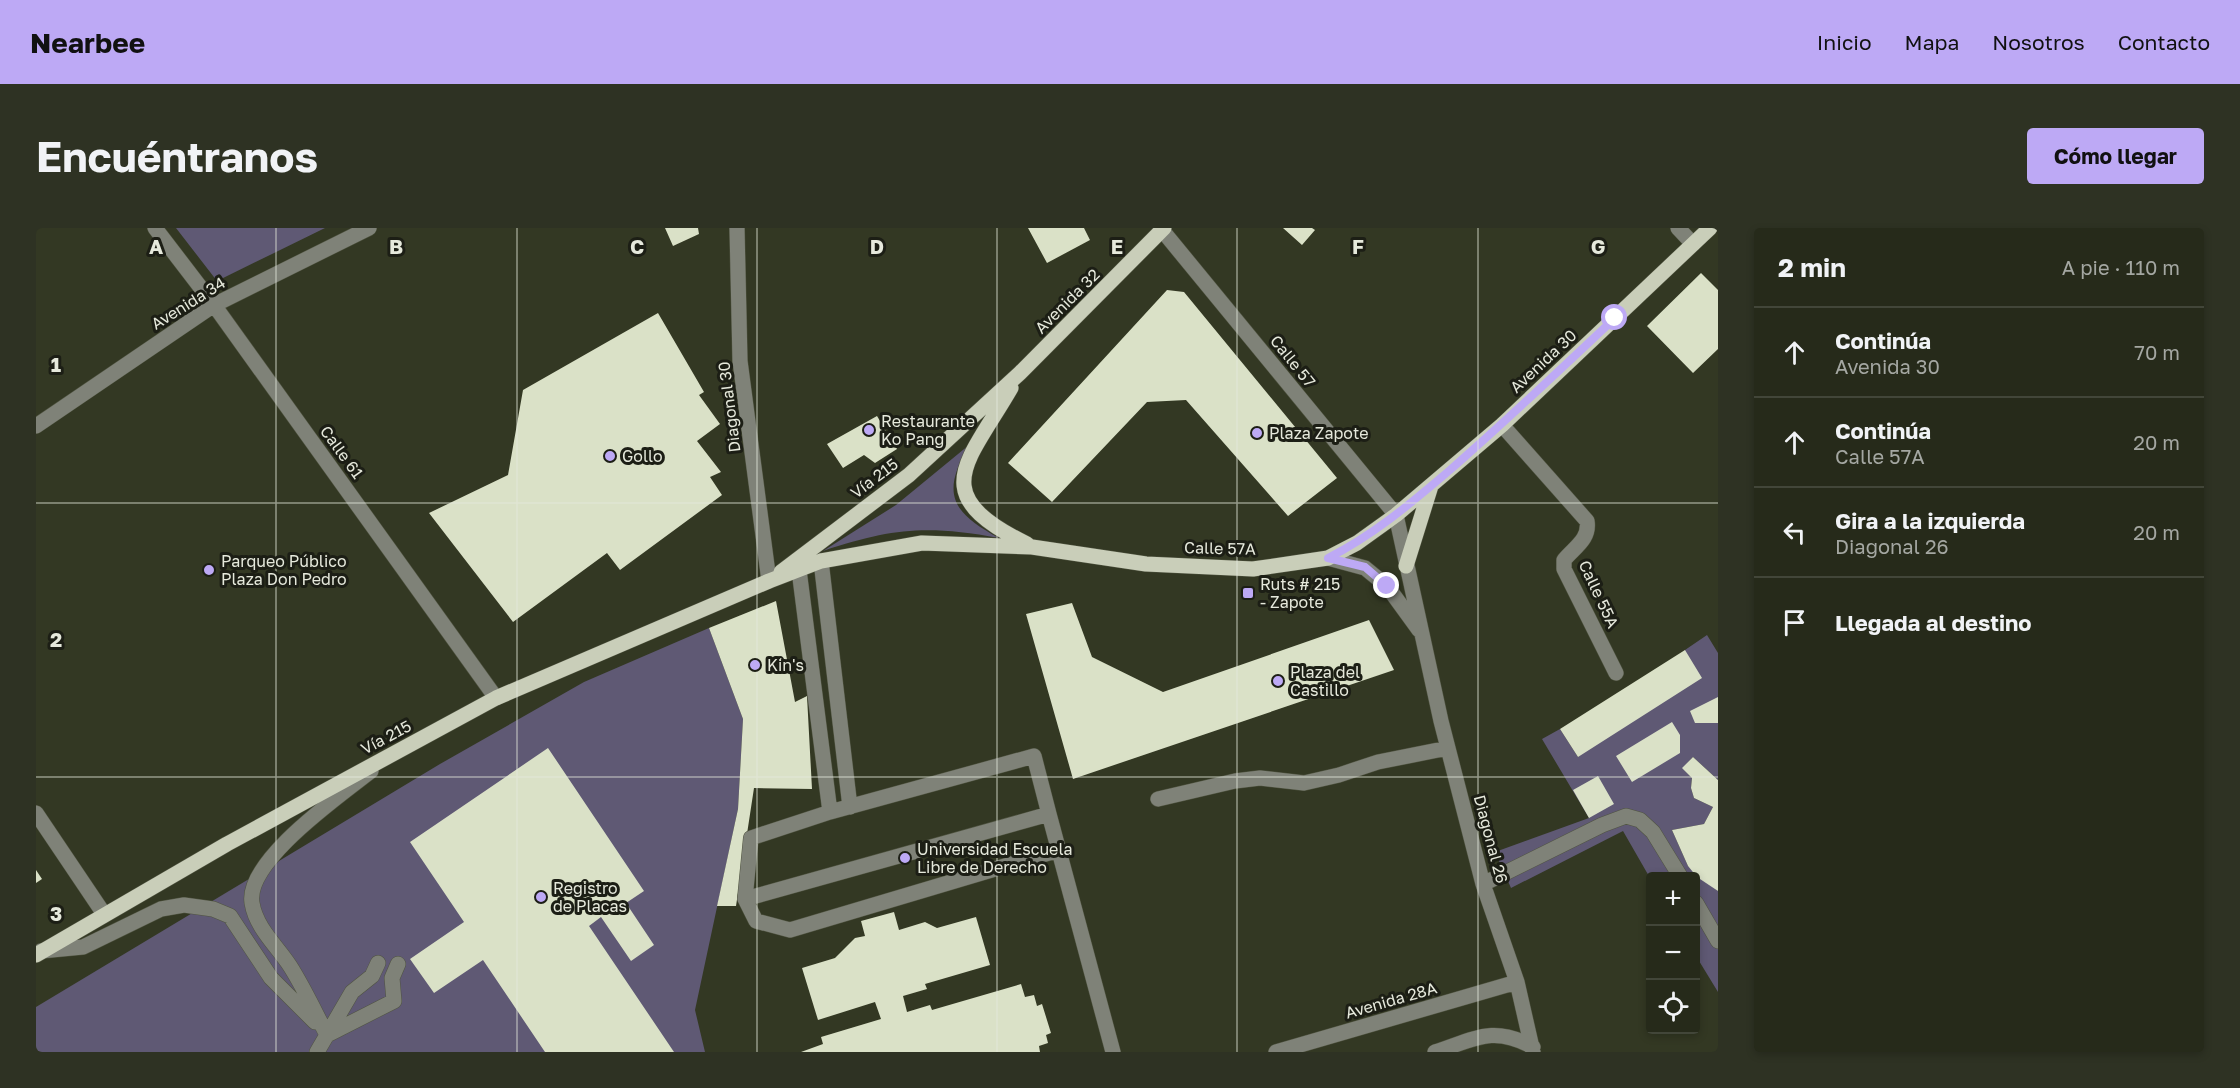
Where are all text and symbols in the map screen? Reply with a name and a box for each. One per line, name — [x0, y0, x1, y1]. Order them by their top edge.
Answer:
text: Nearbee — [30, 26, 145, 59]
text: Inicio — [1817, 29, 1872, 55]
text: Mapa — [1905, 29, 1959, 55]
text: Nosotros — [1992, 29, 2085, 55]
text: Contacto — [2118, 29, 2210, 55]
button: Cómo llegar — [2027, 128, 2204, 184]
text: Encuéntranos — [36, 131, 318, 181]
text: A — [149, 234, 163, 258]
text: B — [389, 234, 403, 258]
text: C — [630, 234, 644, 258]
text: D — [870, 234, 884, 258]
text: E — [1111, 234, 1123, 258]
text: F — [1352, 234, 1364, 258]
text: G — [1591, 234, 1605, 258]
text: 2 min — [1778, 252, 1846, 283]
text: A pie · 110 m — [2062, 255, 2180, 279]
street label: Avenida 32 — [1030, 264, 1104, 338]
street label: Avenida 34 — [147, 272, 229, 334]
route start — [1601, 304, 1627, 330]
street label: Avenida 30 — [1505, 325, 1581, 397]
text: Continúa — [1835, 327, 1931, 354]
street label: Calle 57 — [1266, 331, 1320, 391]
icon: ahead — [1778, 336, 1811, 369]
text: 70 m — [2134, 340, 2180, 364]
text: 1 — [51, 352, 61, 376]
text: Avenida 30 — [1835, 354, 1940, 378]
street label: Diagonal 30 — [714, 360, 744, 454]
place label: Restaurante Ko Pang — [881, 411, 975, 449]
text: Continúa — [1835, 417, 1931, 444]
street label: Calle 61 — [316, 422, 368, 483]
marker: Restaurante Ko Pang — [862, 423, 876, 437]
place label: Plaza Zapote — [1269, 423, 1369, 443]
marker: Plaza Zapote — [1250, 426, 1264, 440]
icon: ahead — [1778, 426, 1811, 459]
text: 20 m — [2133, 430, 2180, 454]
text: Calle 57A — [1835, 444, 1925, 468]
place label: Gollo — [622, 446, 663, 466]
marker: Gollo — [603, 449, 617, 463]
street label: Vía 215 — [846, 454, 902, 502]
text: Gira a la izquierda — [1835, 507, 2025, 534]
icon: left — [1778, 516, 1811, 549]
text: 20 m — [2133, 520, 2180, 544]
text: Diagonal 26 — [1835, 534, 1949, 558]
street label: Calle 57A — [1184, 537, 1256, 559]
place label: Parqueo Público Plaza Don Pedro — [221, 551, 347, 589]
street label: Calle 55A — [1575, 557, 1624, 631]
marker: Parqueo Público Plaza Don Pedro — [202, 563, 216, 577]
route end — [1373, 572, 1399, 598]
place label: Ruts # 215 - Zapote — [1260, 574, 1340, 612]
marker: Ruts # 215 - Zapote — [1241, 586, 1255, 600]
icon: arrive — [1778, 606, 1811, 639]
text: Llegada al destino — [1835, 609, 2032, 636]
text: 2 — [50, 627, 62, 651]
place label: Kin's — [767, 655, 804, 675]
marker: Kin's — [748, 658, 762, 672]
place label: Plaza del Castillo — [1290, 662, 1360, 700]
marker: Plaza del Castillo — [1271, 674, 1285, 688]
street label: Vía 215 — [357, 715, 415, 759]
street label: Diagonal 26 — [1470, 792, 1512, 886]
place label: Universidad Escuela Libre de Derecho — [917, 839, 1073, 877]
marker: Universidad Escuela Libre de Derecho — [898, 851, 912, 865]
map controls — [1646, 872, 1700, 1034]
button: + — [1646, 872, 1700, 926]
place label: Registro de Placas — [553, 878, 627, 916]
marker: Registro de Placas — [534, 890, 548, 904]
text: 3 — [50, 901, 62, 925]
button: − — [1646, 926, 1700, 980]
street label: Avenida 28A — [1343, 977, 1439, 1023]
button: locate — [1646, 980, 1700, 1034]

